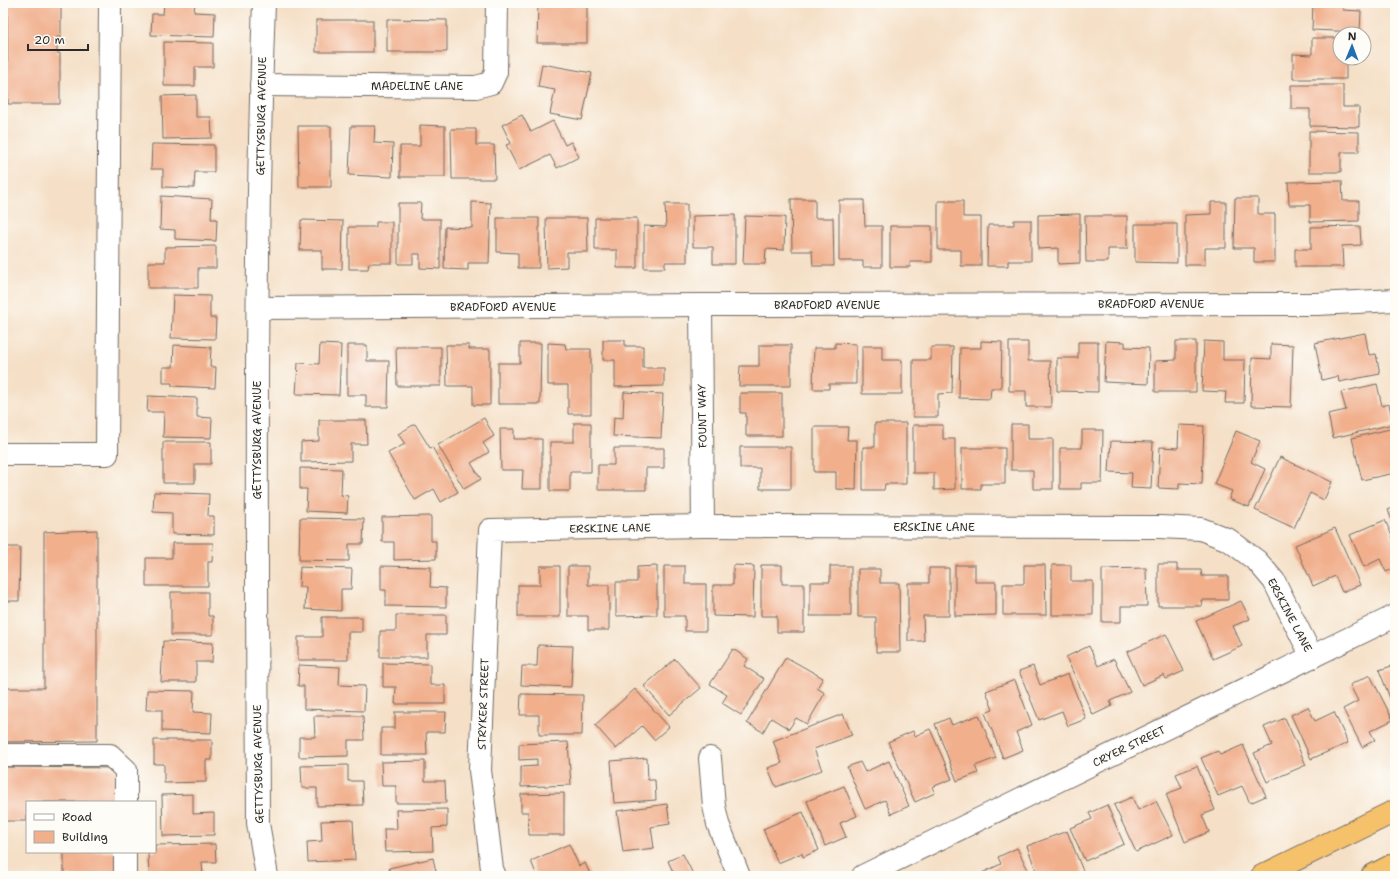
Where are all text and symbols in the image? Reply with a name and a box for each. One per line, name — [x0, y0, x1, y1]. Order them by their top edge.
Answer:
scale bar — [28, 26, 88, 52]
north arrow — [1332, 26, 1372, 66]
text: N — [1348, 29, 1357, 44]
text: 20 m — [34, 32, 65, 48]
street label: GETTYSBURG AVENUE — [253, 56, 270, 176]
street label: MADELINE LANE — [371, 79, 463, 94]
street label: BRADFORD AVENUE — [1098, 297, 1204, 312]
street label: BRADFORD AVENUE — [774, 298, 880, 313]
street label: BRADFORD AVENUE — [450, 300, 556, 315]
street label: GETTYSBURG AVENUE — [250, 380, 265, 499]
street label: FOUNT WAY — [694, 384, 711, 448]
street label: ERSKINE LANE — [569, 520, 651, 537]
street label: ERSKINE LANE — [893, 520, 975, 535]
street label: ERSKINE LANE — [1264, 576, 1315, 655]
street label: STRYKER STREET — [474, 658, 493, 750]
street label: GETTYSBURG AVENUE — [250, 704, 267, 824]
street label: CRYER STREET — [1090, 722, 1168, 771]
legend — [26, 801, 156, 853]
text: Road — [62, 809, 93, 825]
text: Building — [62, 829, 108, 845]

